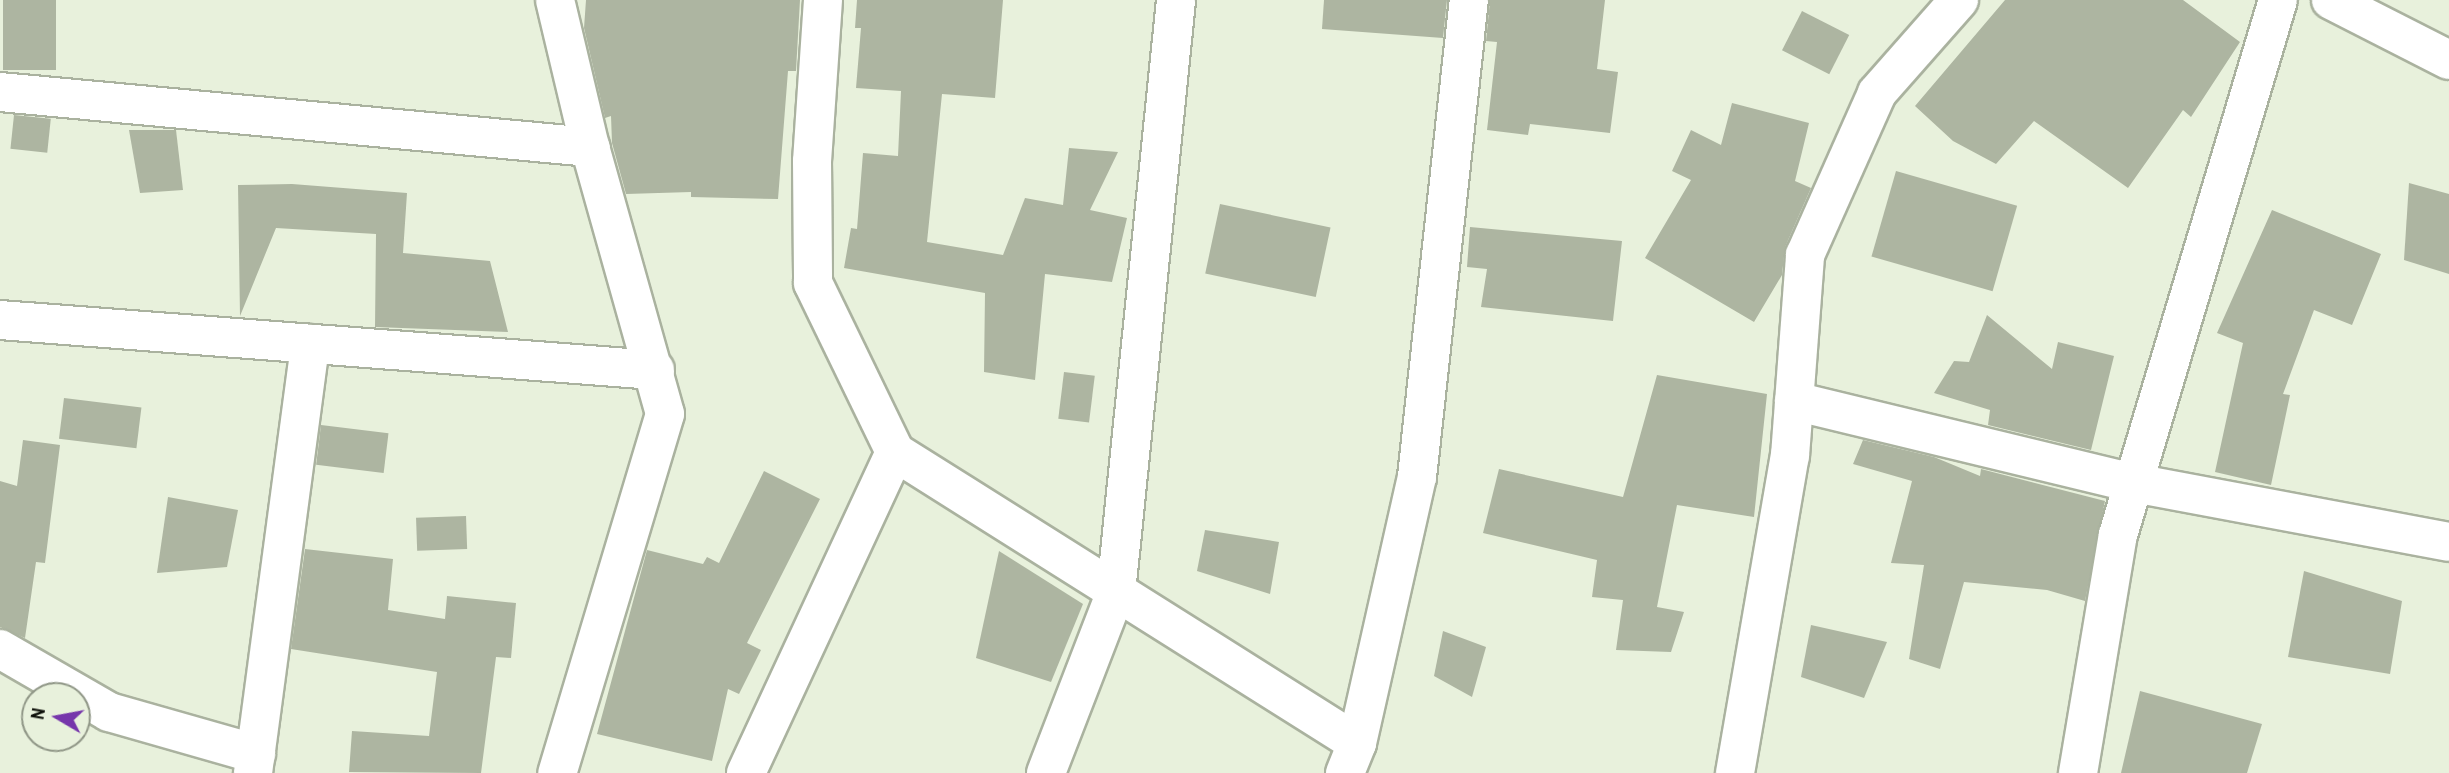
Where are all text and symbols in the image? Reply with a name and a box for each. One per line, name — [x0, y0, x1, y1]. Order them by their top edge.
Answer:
north arrow — [21, 682, 91, 752]
text: N — [24, 706, 51, 721]

